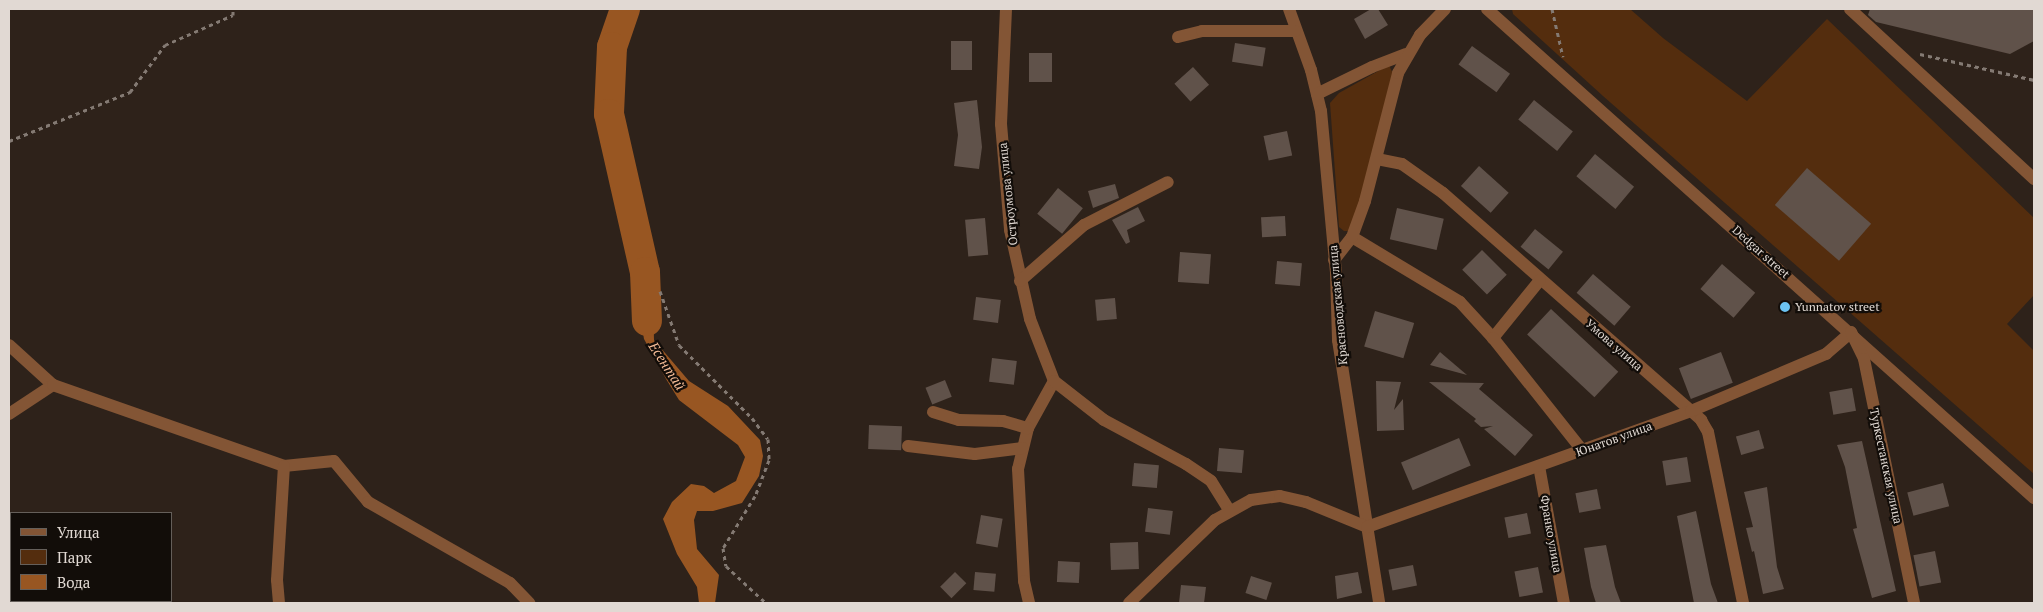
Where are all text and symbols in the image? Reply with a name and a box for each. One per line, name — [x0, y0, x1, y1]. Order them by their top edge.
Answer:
street label: Остроумова улица — [995, 142, 1021, 246]
street label: Dedgar street — [1729, 223, 1793, 281]
street label: Красноводская улица — [1326, 244, 1350, 366]
place label: Yunnatov street — [1795, 300, 1880, 314]
marker: Yunnatov street — [1779, 301, 1791, 313]
street label: Умова улица — [1583, 316, 1645, 374]
water label: Есентай — [645, 339, 689, 393]
street label: Туркестанская улица — [1867, 407, 1905, 525]
street label: Юнатов улица — [1574, 419, 1654, 459]
street label: Франко улица — [1537, 494, 1565, 574]
legend — [10, 512, 172, 602]
text: Улица — [57, 522, 100, 542]
text: Парк — [57, 547, 92, 567]
text: Вода — [57, 572, 90, 592]

